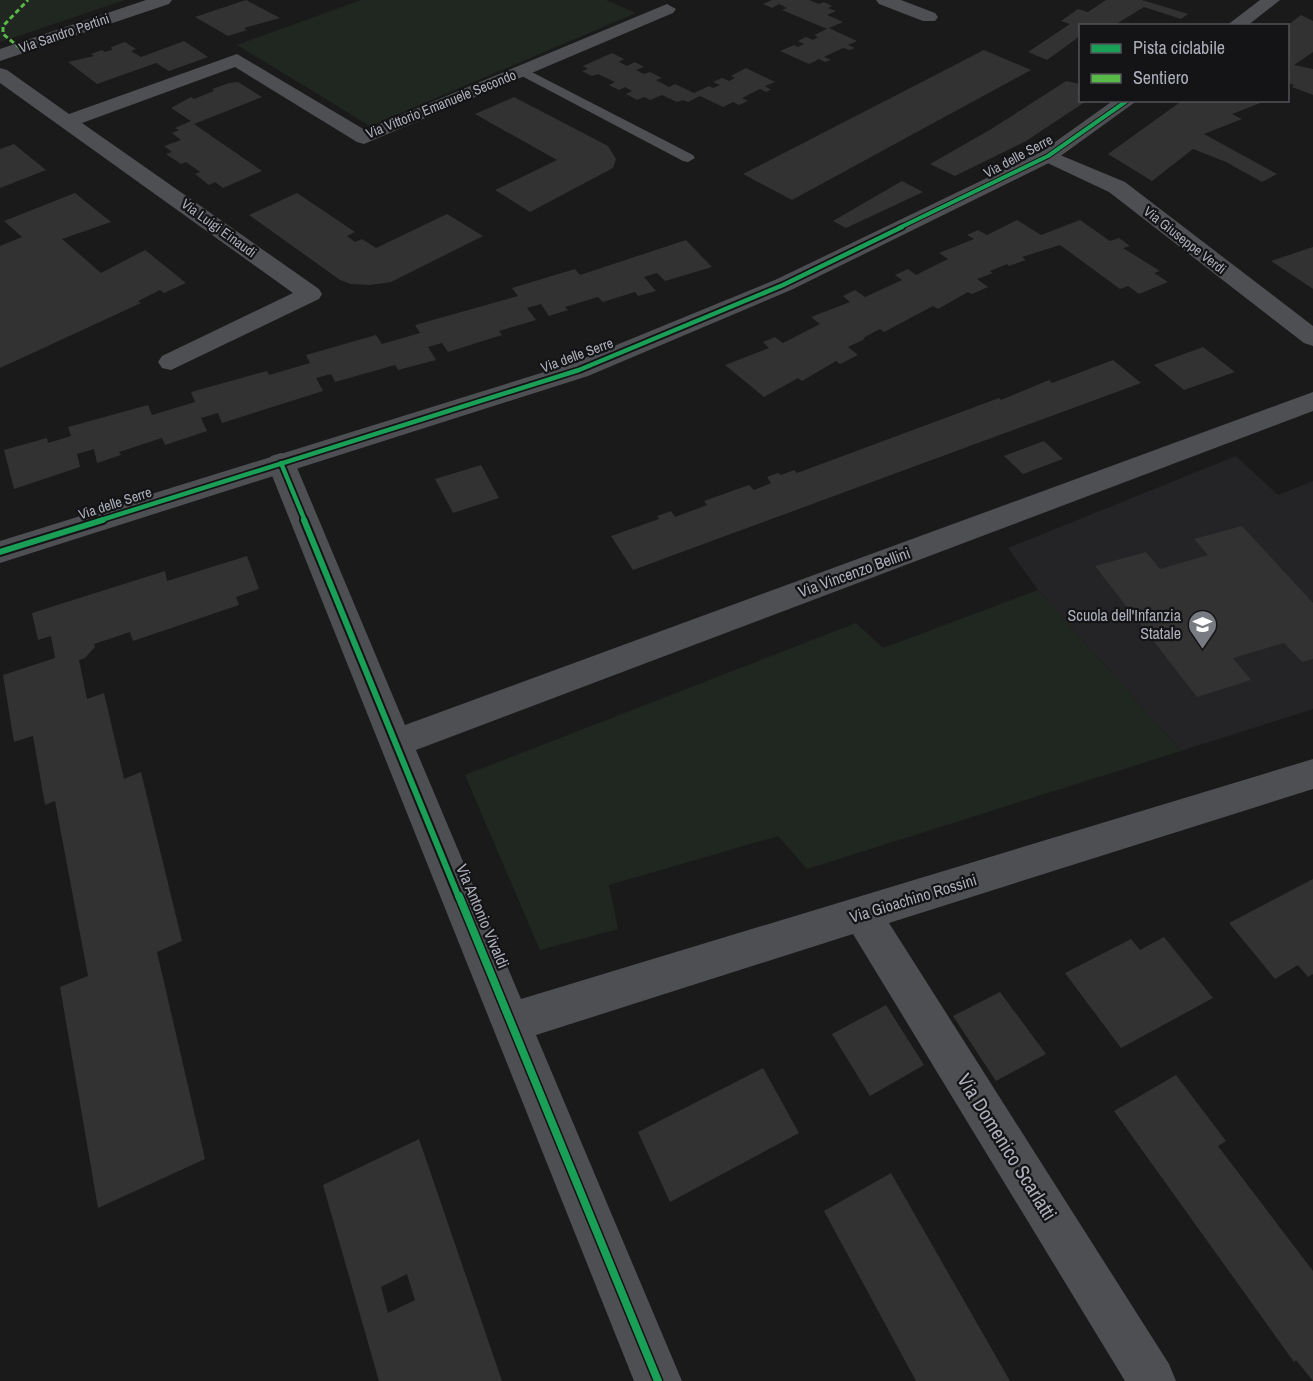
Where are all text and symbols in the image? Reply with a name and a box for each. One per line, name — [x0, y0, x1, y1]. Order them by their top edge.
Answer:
street label: Via Sandro Pertini — [17, 9, 111, 57]
legend — [1079, 24, 1289, 102]
text: Pista ciclabile — [1133, 35, 1225, 60]
text: Sentiero — [1133, 65, 1189, 90]
street label: Via Vittorio Emanuele Secondo — [363, 66, 519, 142]
street label: Via delle Serre — [980, 130, 1056, 182]
street label: Via Luigi Einaudi — [178, 195, 260, 261]
street label: Via Giuseppe Verdi — [1140, 202, 1230, 278]
street label: Via delle Serre — [538, 334, 616, 376]
street label: Via delle Serre — [76, 483, 154, 523]
street label: Via Vincenzo Bellini — [795, 542, 913, 602]
place label: Scuola dell'Infanzia Statale — [1068, 604, 1182, 644]
school or university icon: Scuola dell'Infanzia Statale — [1186, 608, 1218, 650]
street label: Via Antonio Vivaldi — [451, 861, 515, 971]
street label: Via Gioachino Rossini — [847, 868, 979, 928]
street label: Via Domenico Scarlatti — [951, 1068, 1063, 1225]

